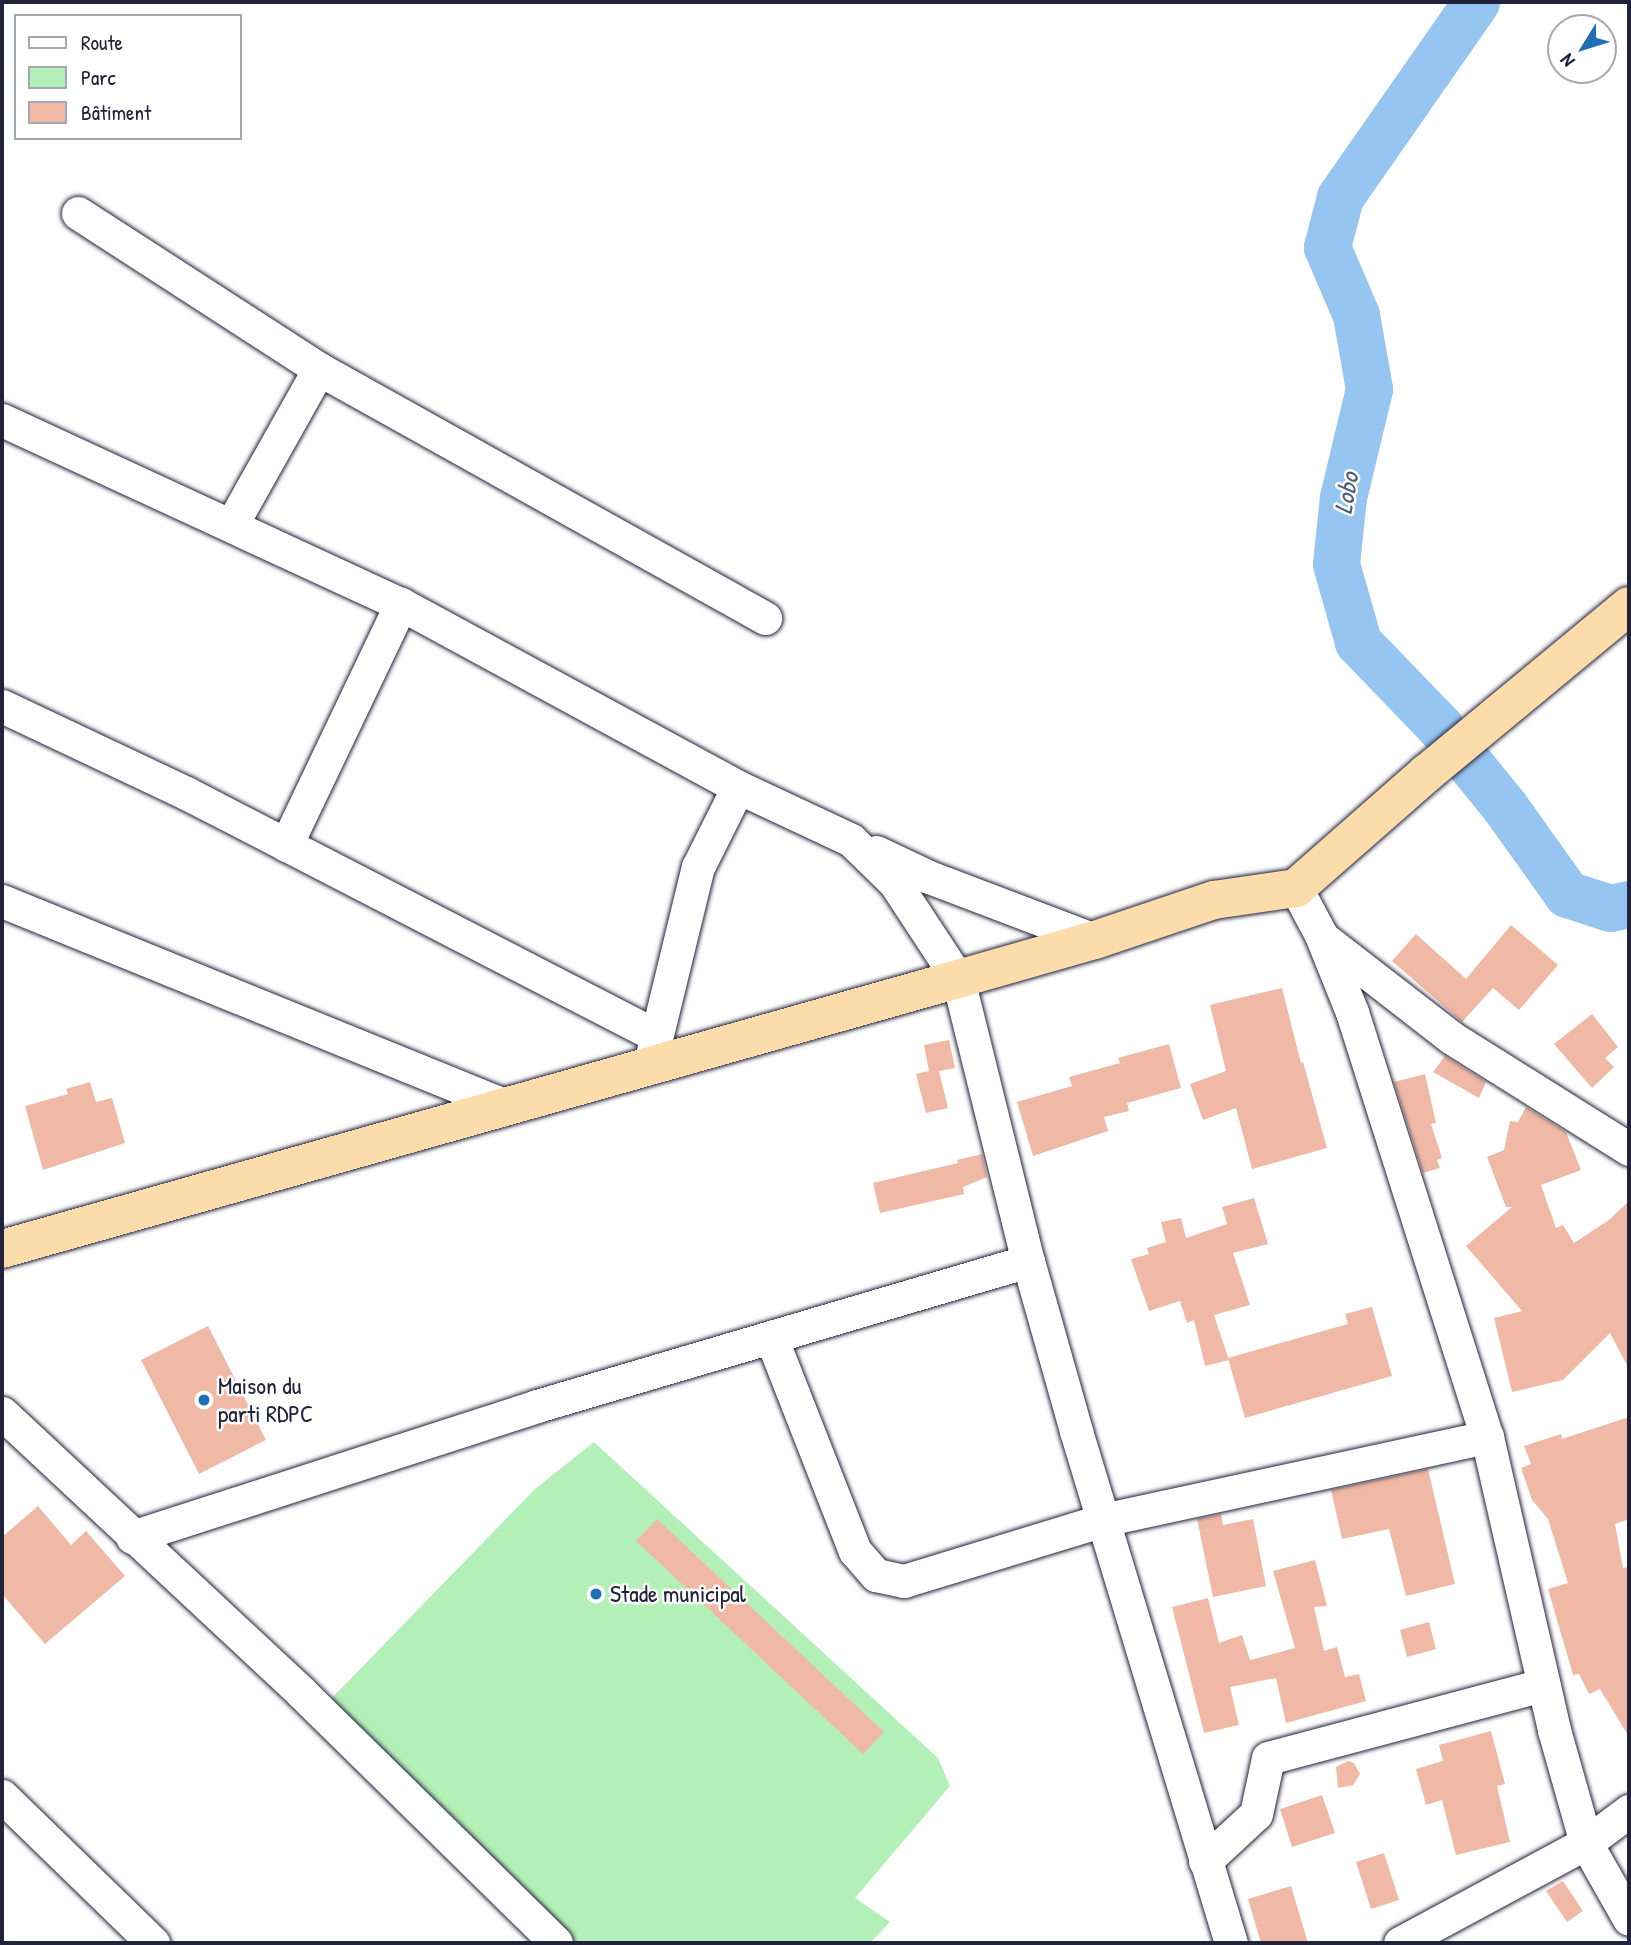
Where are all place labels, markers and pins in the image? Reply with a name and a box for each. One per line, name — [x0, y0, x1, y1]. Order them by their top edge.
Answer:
place label: Maison du parti RDPC — [218, 1372, 313, 1428]
marker: Maison du parti RDPC — [196, 1392, 212, 1408]
place label: Stade municipal — [610, 1580, 746, 1608]
marker: Stade municipal — [588, 1586, 604, 1602]

